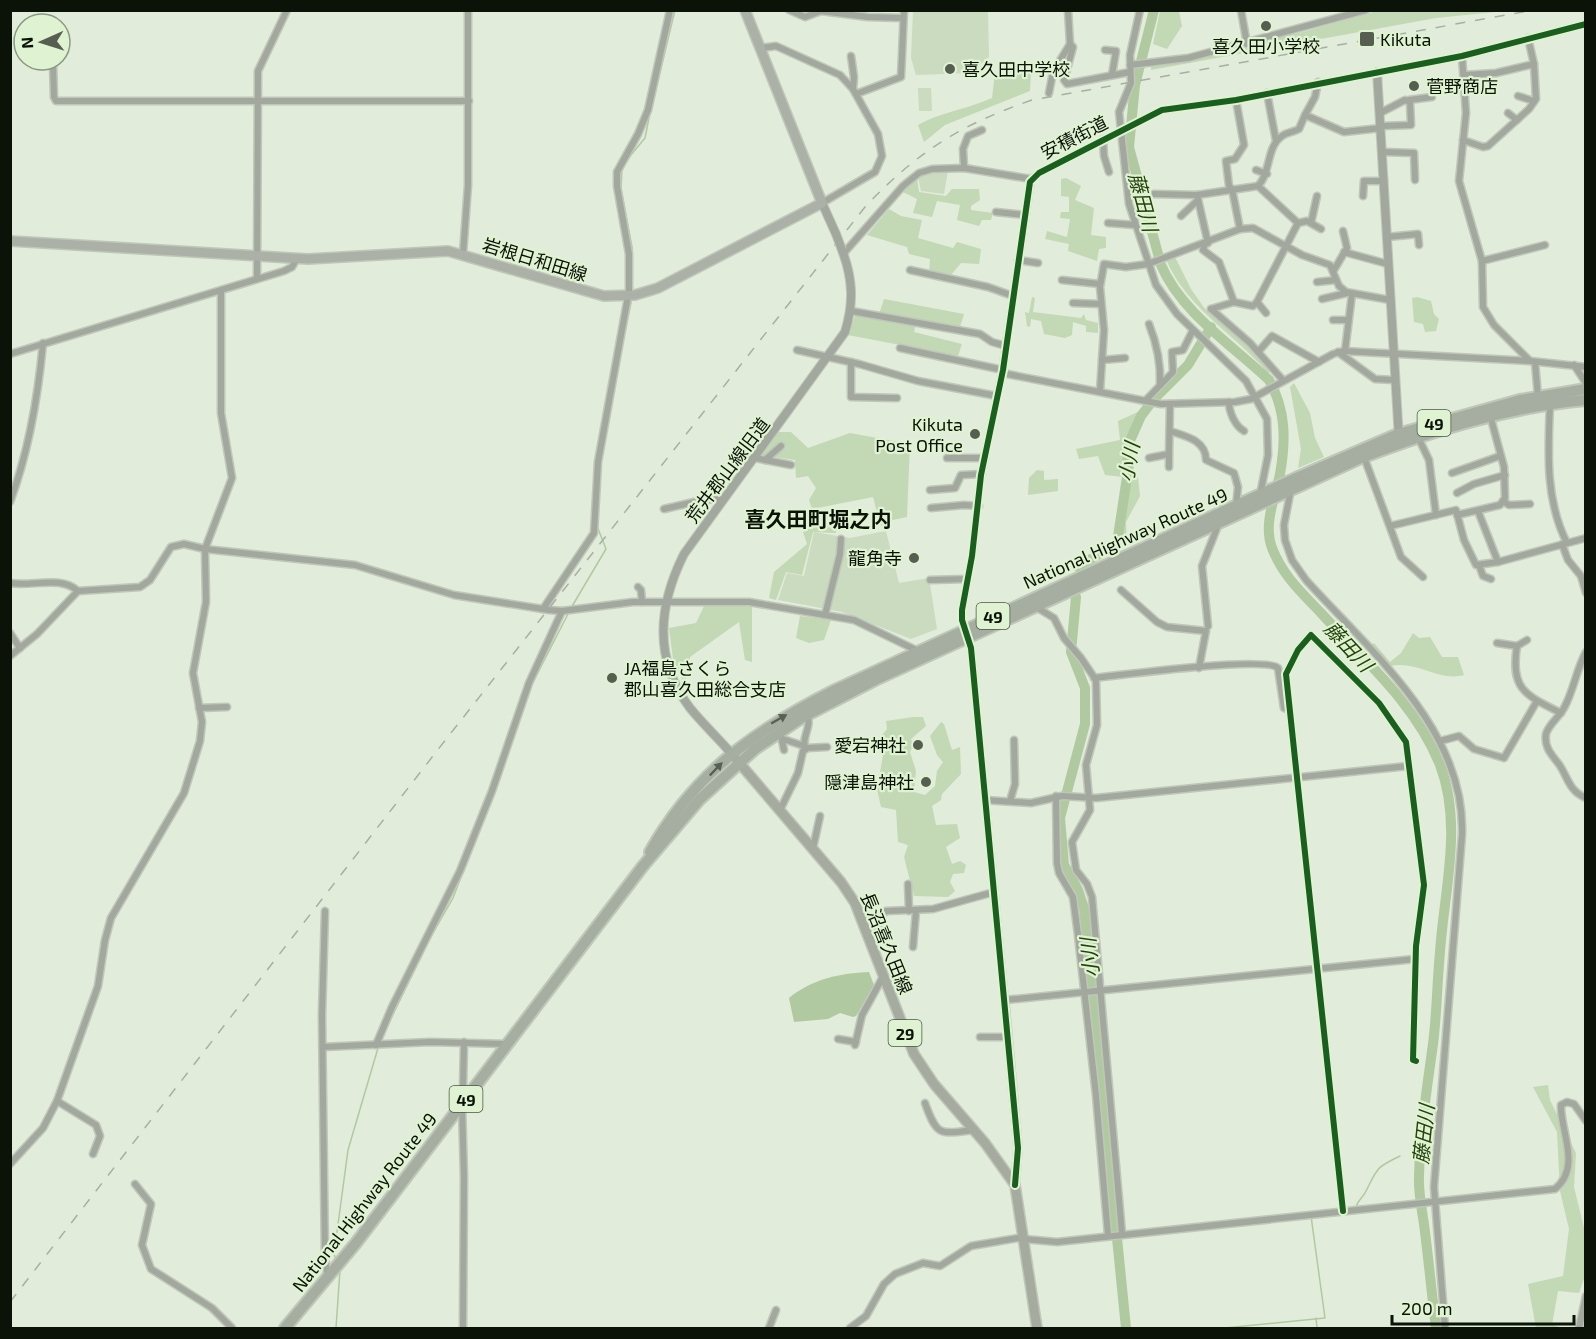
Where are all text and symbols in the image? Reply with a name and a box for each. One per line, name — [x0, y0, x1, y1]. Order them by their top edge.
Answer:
north arrow — [12, 12, 72, 72]
marker: 喜久田小学校 — [1259, 19, 1273, 33]
place label: Kikuta — [1380, 28, 1431, 50]
marker: Kikuta — [1358, 30, 1376, 48]
place label: 喜久田小学校 — [1212, 35, 1320, 57]
text: N — [17, 37, 36, 49]
place label: 喜久田中学校 — [962, 58, 1070, 80]
marker: 喜久田中学校 — [943, 62, 957, 76]
place label: 菅野商店 — [1426, 75, 1498, 97]
marker: 菅野商店 — [1407, 79, 1421, 93]
street label: 安積街道 — [1037, 111, 1111, 163]
water label: 藤田川 — [1125, 170, 1164, 236]
street label: 岩根日和田線 — [480, 233, 590, 285]
road number: 49 — [1418, 410, 1450, 436]
street label: 荒井郡山線旧道 — [680, 413, 774, 527]
place label: Kikuta Post Office — [875, 413, 963, 456]
marker: Kikuta Post Office — [968, 427, 982, 441]
water label: 小川 — [1113, 438, 1144, 484]
street label: National Highway Route 49 — [1019, 483, 1231, 593]
district label: 喜久田町堀之内 — [745, 506, 892, 531]
place label: 龍角寺 — [848, 547, 902, 569]
marker: 龍角寺 — [907, 551, 921, 565]
road number: 49 — [976, 603, 1010, 629]
water label: 藤田川 — [1320, 616, 1380, 678]
place label: JA福島さくら 郡山喜久田総合支店 — [624, 657, 786, 700]
marker: JA福島さくら 郡山喜久田総合支店 — [605, 671, 619, 685]
one-way arrow — [771, 714, 788, 724]
place label: 愛宕神社 — [834, 734, 906, 756]
marker: 愛宕神社 — [911, 738, 925, 752]
one-way arrow — [708, 762, 722, 776]
place label: 隠津島神社 — [824, 771, 914, 793]
marker: 隠津島神社 — [919, 775, 933, 789]
street label: 長沼喜久田線 — [857, 889, 917, 997]
water label: 小川 — [1075, 935, 1103, 979]
road number: 29 — [888, 1020, 922, 1046]
road number: 49 — [450, 1086, 482, 1112]
water label: 藤田川 — [1408, 1101, 1438, 1165]
street label: National Highway Route 49 — [287, 1108, 441, 1296]
scale bar — [1392, 1288, 1574, 1326]
text: 200 m — [1401, 1297, 1453, 1319]

